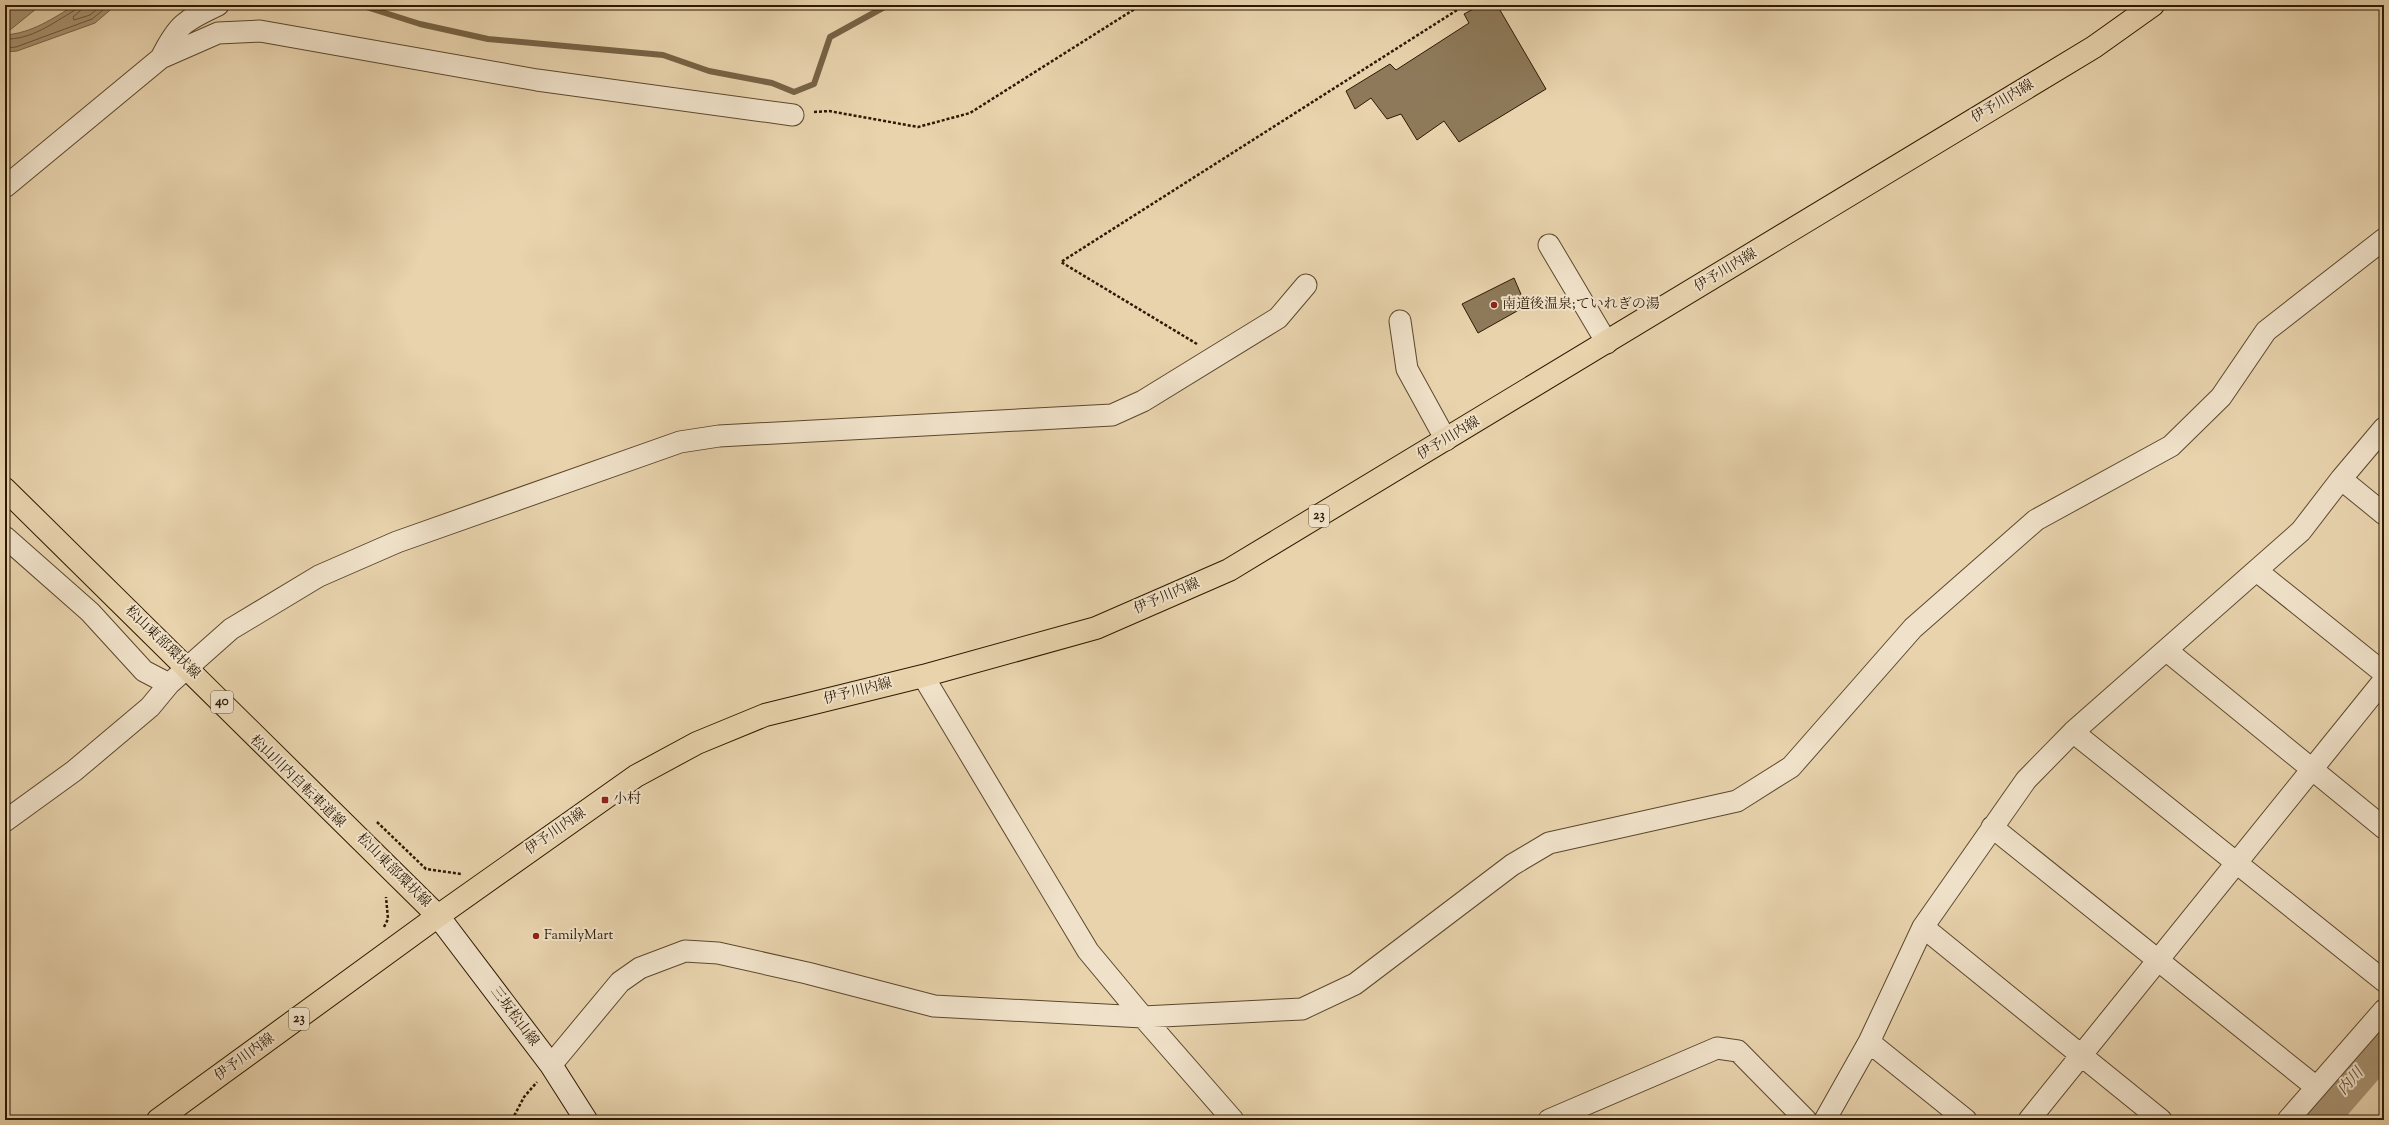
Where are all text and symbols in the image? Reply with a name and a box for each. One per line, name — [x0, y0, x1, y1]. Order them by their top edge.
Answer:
street label: 伊予川内線 — [1968, 75, 2038, 129]
street label: 伊予川内線 — [1691, 244, 1761, 298]
place label: 南道後温泉;ていれぎの湯 — [1502, 295, 1660, 315]
marker: 南道後温泉;ていれぎの湯 — [1489, 300, 1499, 310]
street label: 伊予川内線 — [1414, 412, 1484, 466]
road number: 23 — [1309, 505, 1329, 527]
street label: 伊予川内線 — [1131, 574, 1203, 620]
street label: 松山東部環状線 — [120, 602, 204, 684]
street label: 伊予川内線 — [822, 674, 894, 710]
road number: 40 — [211, 691, 233, 713]
street label: 松山川内自転車道線 — [245, 731, 349, 833]
place label: 小村 — [613, 790, 641, 810]
marker: 小村 — [600, 795, 610, 805]
street label: 伊予川内線 — [522, 804, 590, 860]
street label: 松山東部環状線 — [351, 829, 435, 913]
place label: FamilyMart — [544, 926, 613, 946]
marker: FamilyMart — [531, 931, 541, 941]
street label: 三坂松山線 — [485, 983, 543, 1051]
road number: 23 — [289, 1008, 309, 1030]
street label: 伊予川内線 — [211, 1029, 279, 1087]
water label: 内川 — [2333, 1062, 2370, 1100]

